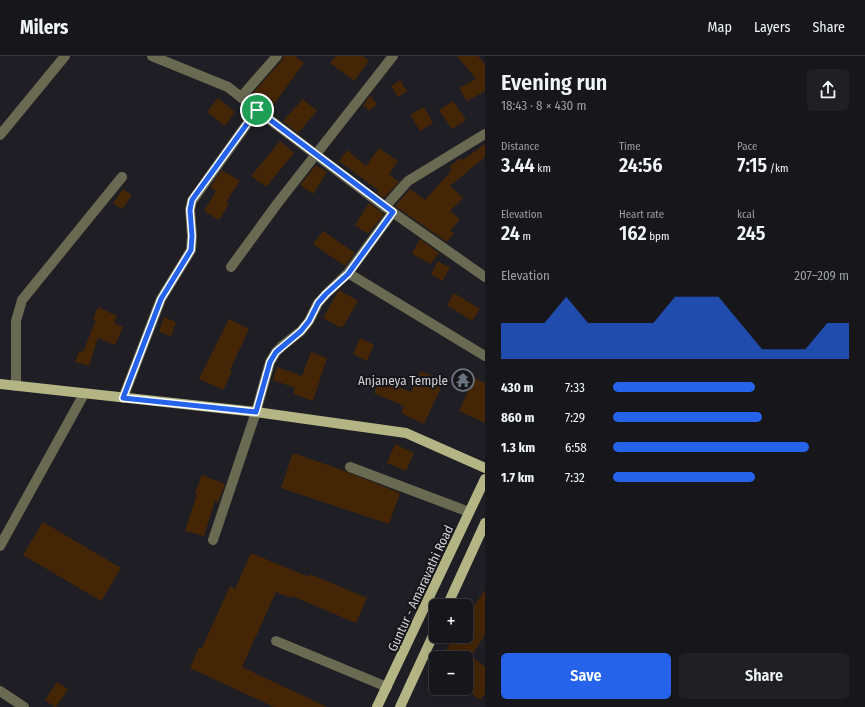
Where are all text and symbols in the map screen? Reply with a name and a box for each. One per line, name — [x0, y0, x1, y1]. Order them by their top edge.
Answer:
text: Milers — [20, 16, 68, 39]
text: Map — [708, 19, 732, 36]
text: Layers — [754, 19, 790, 36]
text: Share — [812, 19, 845, 36]
text: Evening run — [501, 69, 607, 96]
button: share — [807, 69, 849, 111]
pin — [240, 93, 274, 127]
text: 18:43 · 8 × 430 m — [501, 98, 586, 113]
icon: arrive — [246, 99, 268, 121]
text: Distance — [501, 140, 540, 153]
text: Time — [619, 140, 641, 153]
text: Pace — [737, 140, 758, 153]
text: 3.44 — [501, 153, 535, 177]
text: 24:56 — [619, 153, 663, 177]
text: 7:15 — [737, 153, 767, 177]
text: km — [535, 162, 551, 175]
text: /km — [767, 162, 789, 175]
text: Elevation — [501, 208, 542, 221]
text: Heart rate — [619, 208, 664, 221]
text: kcal — [737, 208, 755, 221]
text: 24 — [501, 221, 520, 245]
text: 162 — [619, 221, 647, 245]
text: 245 — [737, 221, 765, 245]
text: m — [520, 230, 531, 243]
text: bpm — [647, 230, 669, 243]
text: Elevation — [501, 268, 550, 283]
text: 207–209 m — [794, 268, 849, 283]
temple icon: Anjaneya Temple — [450, 367, 476, 393]
place label: Anjaneya Temple — [358, 373, 448, 388]
text: 430 m — [501, 380, 533, 395]
text: 7:33 — [565, 380, 585, 395]
text: 860 m — [501, 410, 534, 425]
text: 7:29 — [565, 410, 585, 425]
text: 1.3 km — [501, 440, 535, 455]
text: 6:58 — [565, 440, 587, 455]
text: 1.7 km — [501, 470, 534, 485]
text: 7:32 — [565, 470, 585, 485]
street label: Guntur - Amaravathi Road — [385, 523, 456, 654]
map controls — [429, 599, 473, 695]
button: + — [429, 599, 473, 643]
button: − — [429, 651, 473, 695]
button: Save — [501, 653, 671, 699]
button: Share — [679, 653, 849, 699]

